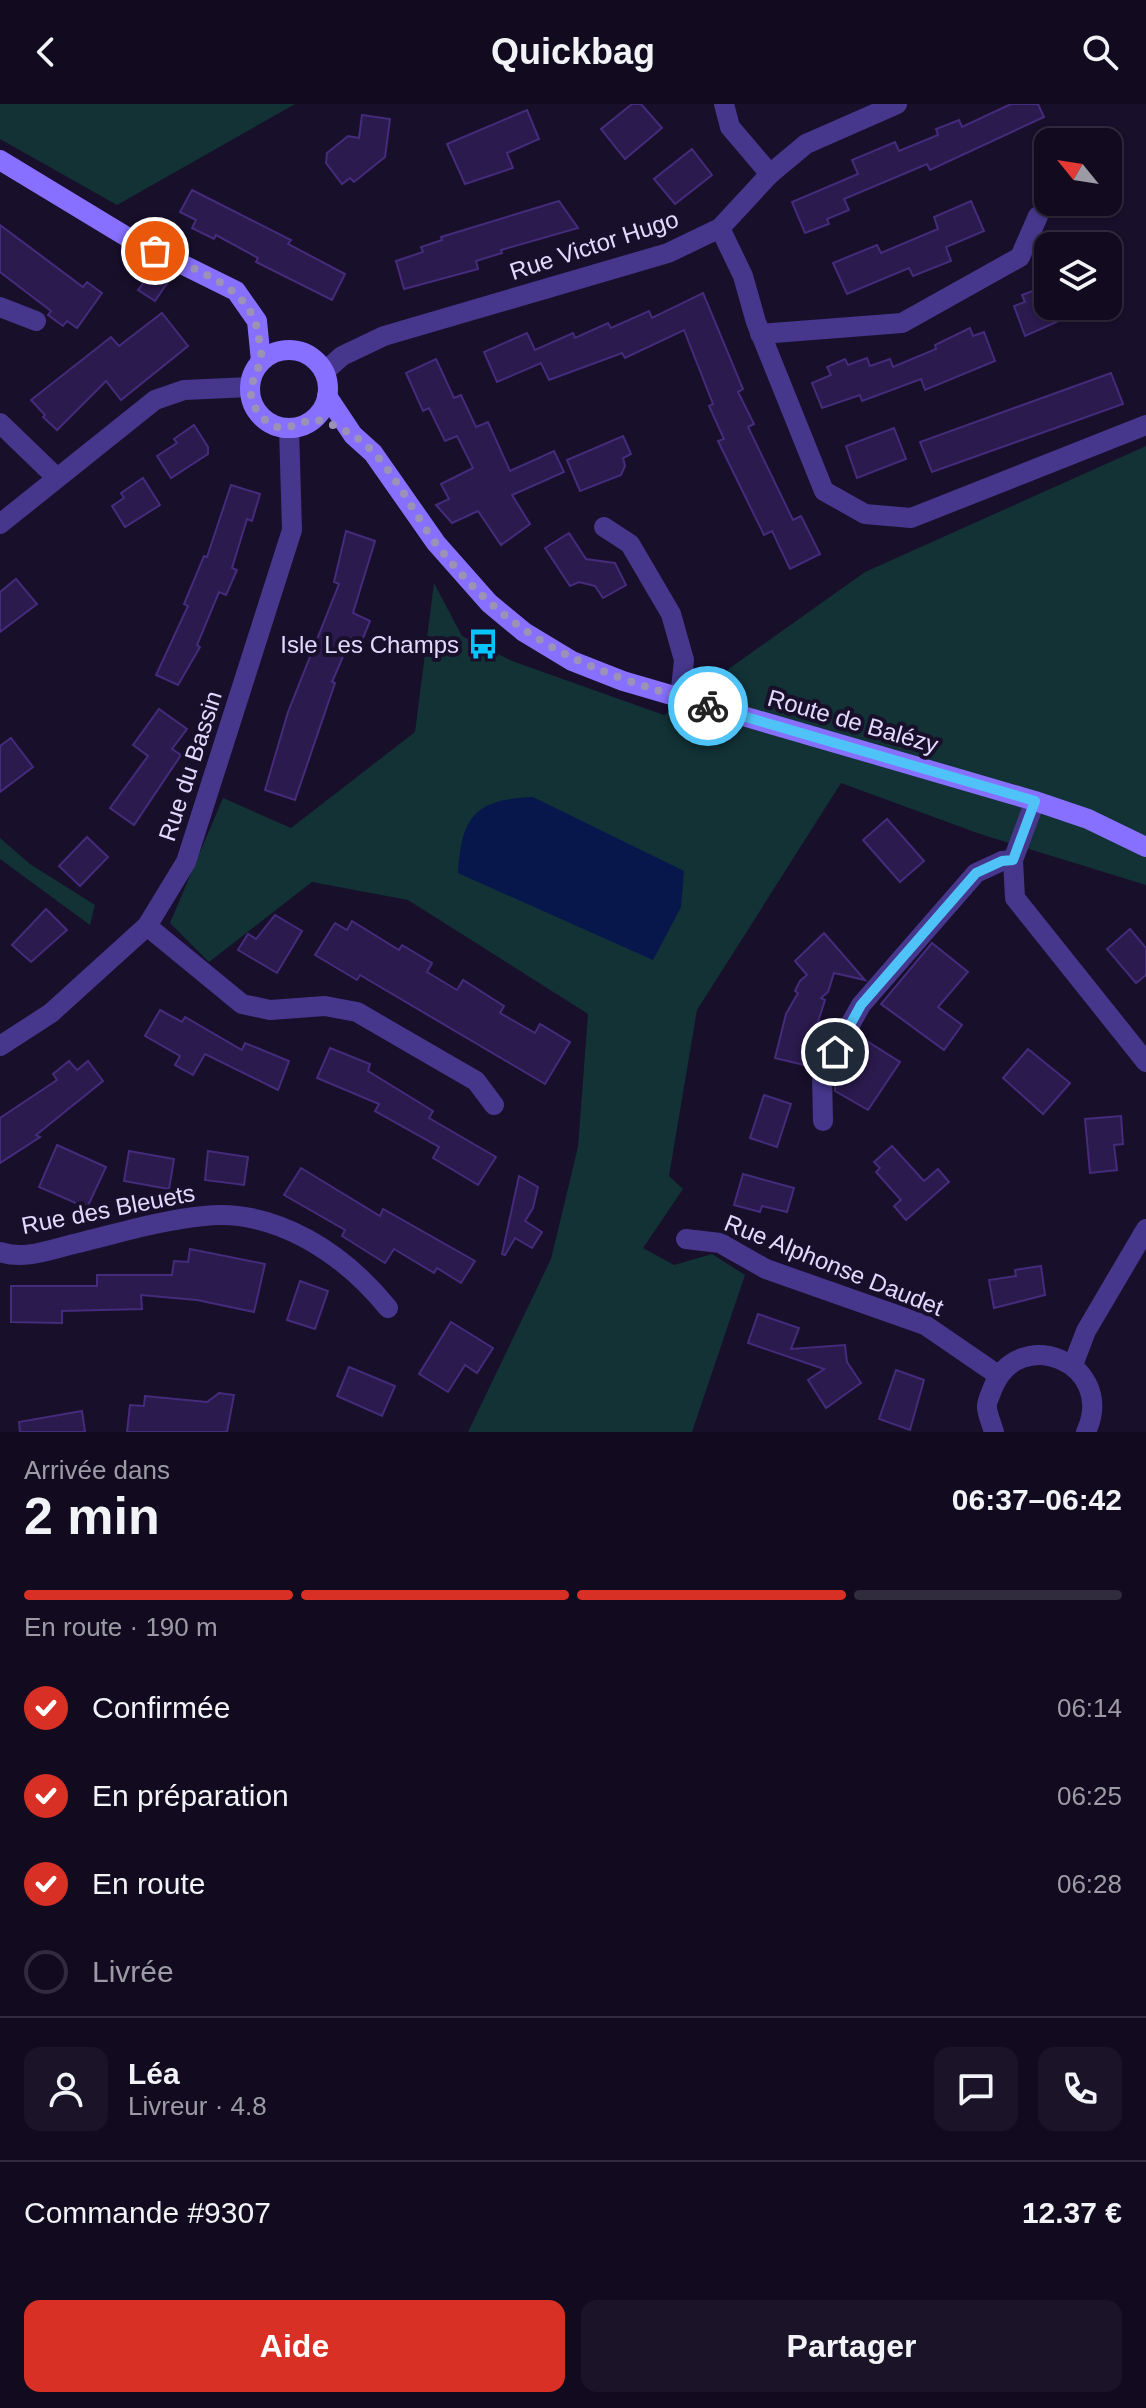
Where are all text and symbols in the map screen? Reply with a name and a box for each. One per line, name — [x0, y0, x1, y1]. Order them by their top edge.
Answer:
icon: back — [24, 30, 68, 74]
icon: search — [1078, 30, 1122, 74]
text: Quickbag — [491, 31, 655, 72]
north arrow — [1034, 128, 1122, 216]
map controls — [1034, 128, 1122, 320]
street label: Rue Victor Hugo — [506, 205, 682, 285]
pin — [121, 217, 189, 285]
icon: bag — [133, 229, 177, 273]
button: layers — [1034, 232, 1122, 320]
bus stop icon: Isle Les Champs — [466, 627, 500, 661]
place label: Isle Les Champs — [280, 631, 459, 658]
courier — [668, 666, 748, 746]
icon: bike — [686, 684, 730, 728]
street label: Route de Balézy — [765, 684, 941, 758]
street label: Rue du Bassin — [153, 688, 227, 844]
pin — [801, 1018, 869, 1086]
icon: home — [813, 1030, 857, 1074]
street label: Rue des Bleuets — [19, 1179, 197, 1239]
street label: Rue Alphonse Daudet — [721, 1209, 948, 1321]
text: Arrivée dans — [24, 1455, 170, 1485]
text: 06:37–06:42 — [952, 1483, 1122, 1516]
text: 2 min — [24, 1487, 160, 1545]
text: En route · 190 m — [24, 1612, 218, 1642]
icon: check — [24, 1686, 68, 1730]
text: Confirmée — [92, 1691, 230, 1724]
text: 06:14 — [1057, 1693, 1122, 1723]
icon: check — [24, 1774, 68, 1818]
text: En préparation — [92, 1779, 289, 1812]
text: 06:25 — [1057, 1781, 1122, 1811]
icon: check — [24, 1862, 68, 1906]
text: En route — [92, 1867, 205, 1900]
text: 06:28 — [1057, 1869, 1122, 1899]
text: Livrée — [92, 1955, 174, 1988]
button: person — [24, 2047, 108, 2131]
button: chat — [934, 2047, 1018, 2131]
button: phone — [1038, 2047, 1122, 2131]
text: Léa — [128, 2057, 180, 2090]
text: Livreur · 4.8 — [128, 2091, 267, 2121]
text: Commande #9307 — [24, 2196, 271, 2229]
text: 12.37 € — [1022, 2196, 1122, 2229]
button: Aide — [24, 2300, 565, 2392]
button: Partager — [581, 2300, 1122, 2392]

